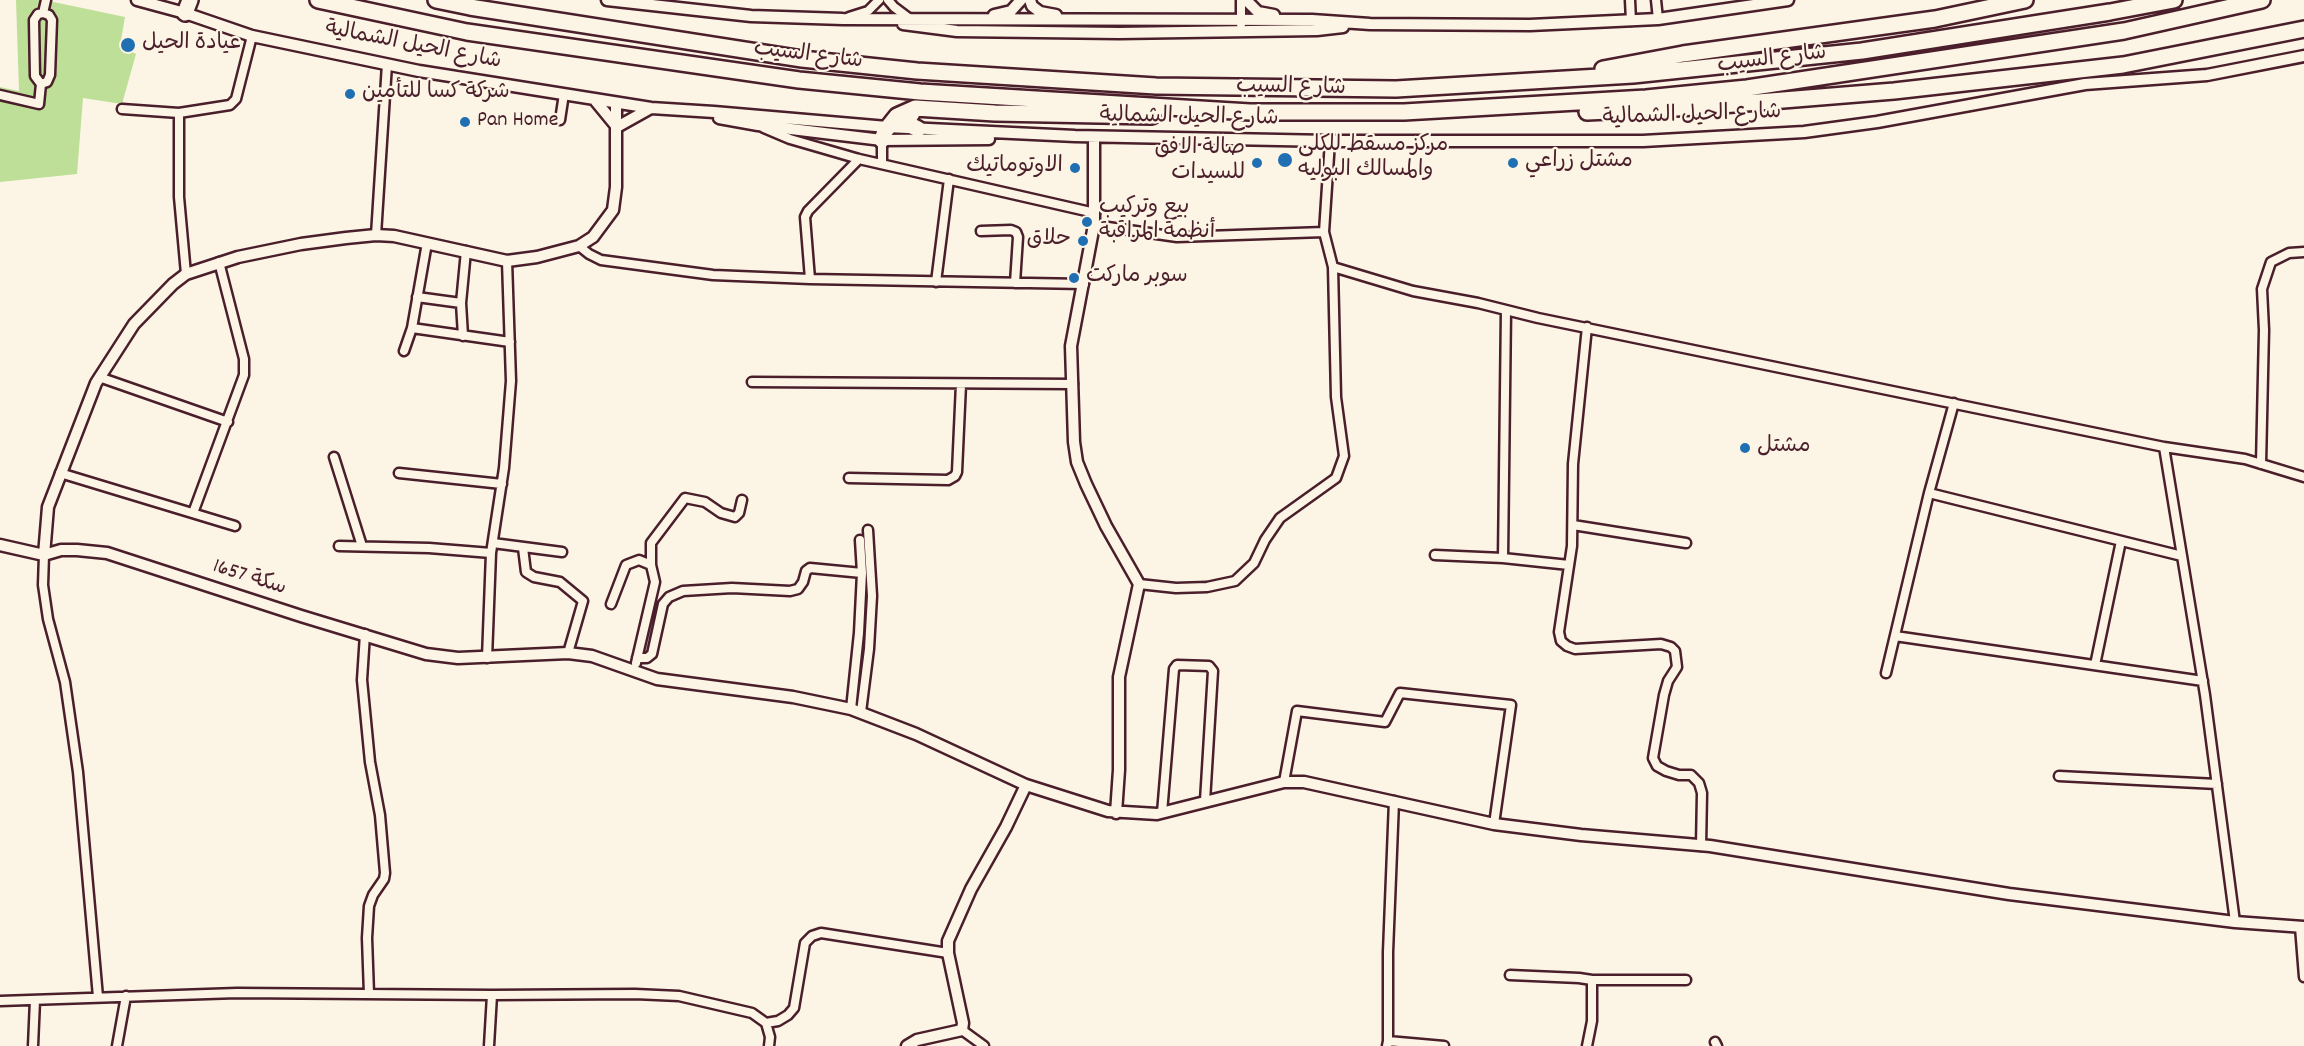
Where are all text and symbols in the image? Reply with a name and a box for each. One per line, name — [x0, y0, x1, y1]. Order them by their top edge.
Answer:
street label: شارع الحيل الشمالية — [323, 17, 503, 77]
place label: عيادة الحيل — [142, 32, 241, 58]
marker: عيادة الحيل — [119, 36, 137, 54]
street label: شارع السيب — [752, 37, 864, 77]
street label: شارع السيب — [1716, 41, 1828, 81]
street label: شارع السيب — [1236, 75, 1346, 103]
place label: شركة كسا للتأمين — [362, 81, 510, 107]
marker: شركة كسا للتأمين — [343, 87, 357, 101]
street label: شارع الحيل الشمالية — [1602, 101, 1782, 133]
street label: شارع الحيل الشمالية — [1099, 104, 1279, 134]
place label: Pan Home — [477, 109, 558, 135]
marker: Pan Home — [458, 115, 472, 129]
place label: مركز مسقط للكلى والمسالك البوليه — [1298, 134, 1448, 186]
place label: صالة الافق للسيدات — [1154, 137, 1245, 188]
place label: مشتل زراعي — [1525, 150, 1633, 176]
marker: مركز مسقط للكلى والمسالك البوليه — [1276, 151, 1294, 169]
place label: الاوتوماتيك — [966, 155, 1063, 181]
marker: صالة الافق للسيدات — [1250, 156, 1264, 170]
marker: مشتل زراعي — [1506, 156, 1520, 170]
marker: الاوتوماتيك — [1068, 161, 1082, 175]
place label: بيع وتركيب أنظمة المراقبة — [1099, 196, 1215, 248]
marker: بيع وتركيب أنظمة المراقبة — [1080, 215, 1094, 229]
place label: حلاق — [1026, 228, 1071, 254]
marker: حلاق — [1076, 234, 1090, 248]
place label: سوبر ماركت — [1086, 265, 1188, 291]
marker: سوبر ماركت — [1067, 271, 1081, 285]
place label: مشتل — [1757, 435, 1810, 461]
marker: مشتل — [1738, 441, 1752, 455]
street label: سكة 1657 — [209, 555, 289, 603]

